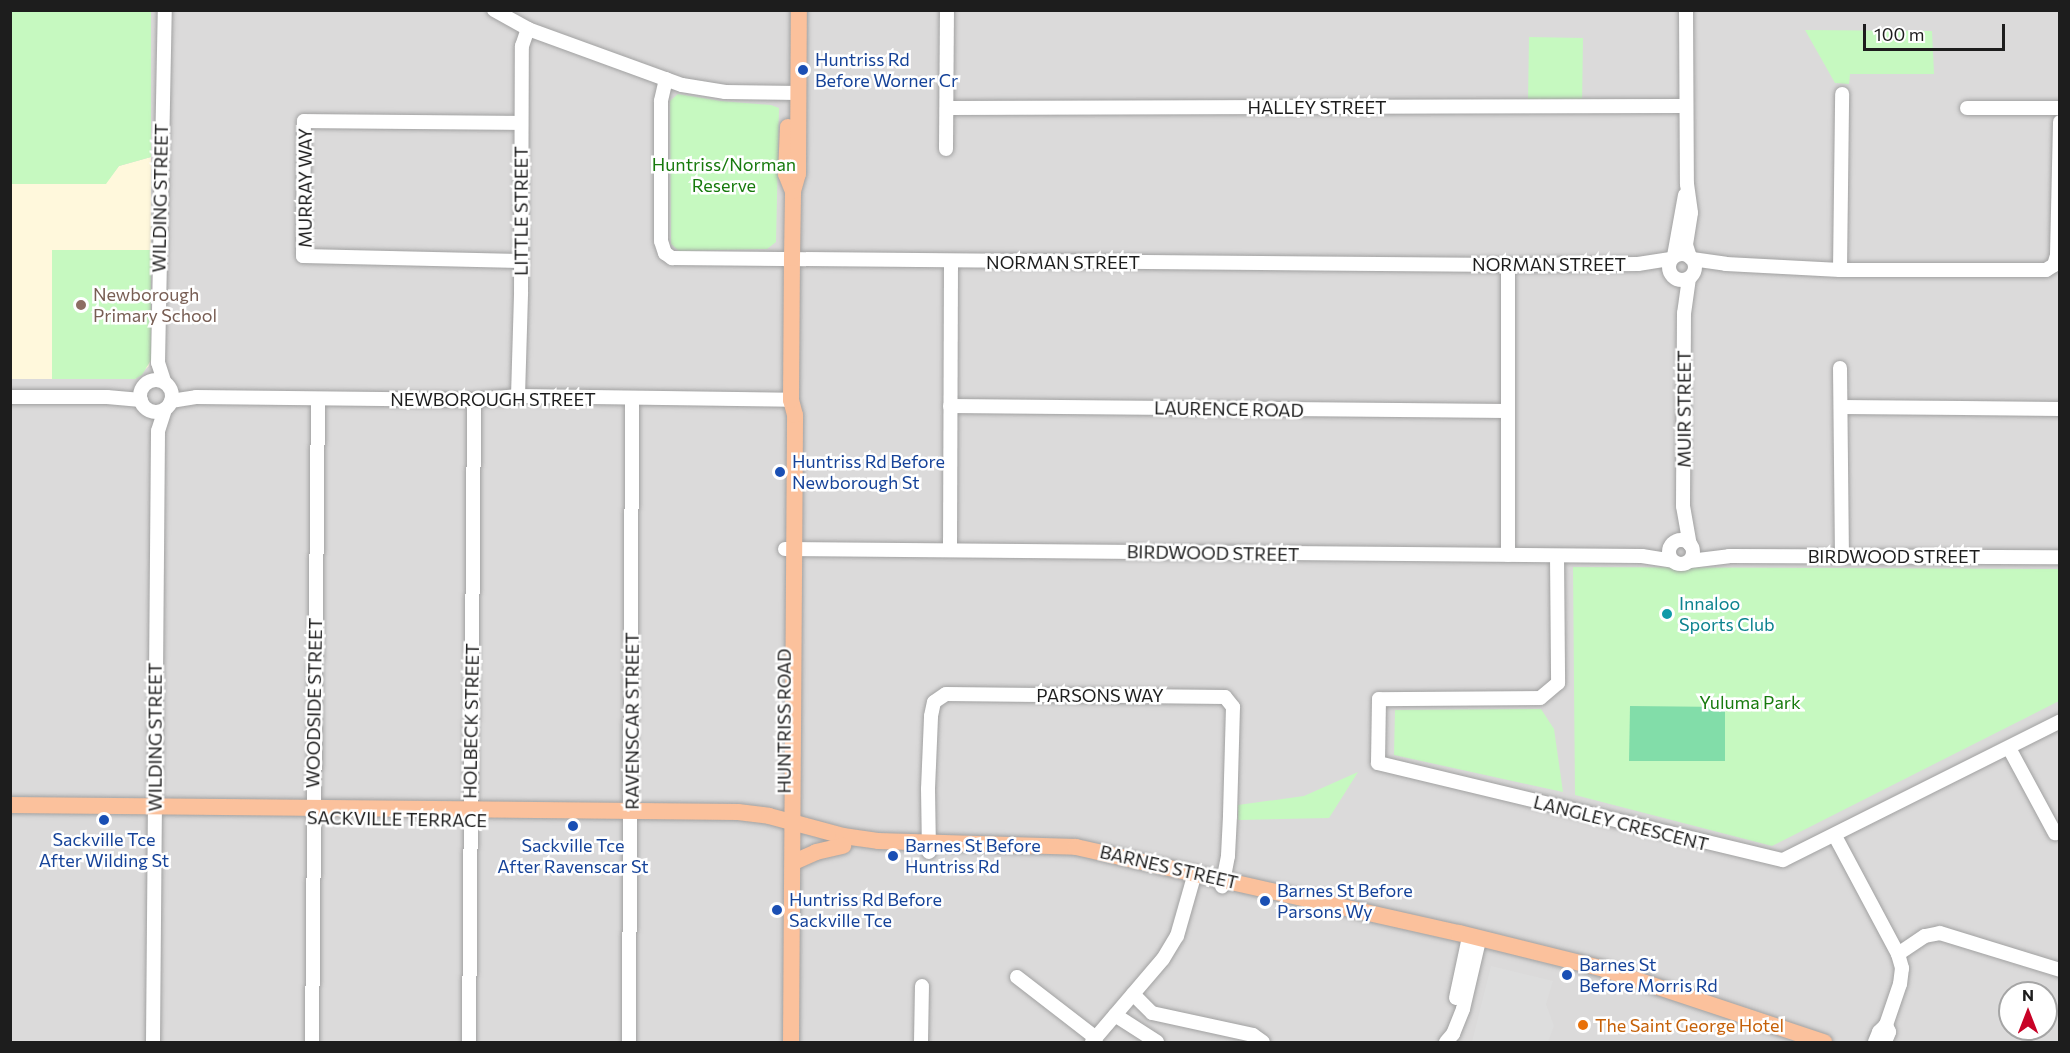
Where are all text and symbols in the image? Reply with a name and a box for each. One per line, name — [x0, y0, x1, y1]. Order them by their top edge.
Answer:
scale bar — [1866, 12, 2008, 50]
text: 100 m — [1874, 23, 1924, 45]
place label: Huntriss Rd Before Worner Cr — [815, 49, 958, 92]
marker: Huntriss Rd Before Worner Cr — [796, 63, 810, 77]
street label: HALLEY STREET — [1247, 96, 1387, 118]
street label: WILDING STREET — [148, 123, 172, 273]
street label: MURRAY WAY — [294, 128, 316, 248]
street label: LITTLE STREET — [510, 146, 532, 276]
park label: Huntriss/Norman Reserve — [652, 154, 796, 196]
street label: NORMAN STREET — [986, 251, 1140, 273]
street label: NORMAN STREET — [1472, 253, 1626, 275]
place label: Newborough Primary School — [93, 284, 217, 326]
marker: Newborough Primary School — [74, 298, 88, 312]
street label: MUIR STREET — [1673, 350, 1695, 468]
street label: NEWBOROUGH STREET — [390, 388, 596, 410]
street label: LAURENCE ROAD — [1154, 397, 1304, 421]
place label: Huntriss Rd Before Newborough St — [792, 451, 945, 494]
marker: Huntriss Rd Before Newborough St — [773, 465, 787, 479]
street label: BIRDWOOD STREET — [1127, 541, 1299, 565]
street label: BIRDWOOD STREET — [1808, 545, 1980, 567]
place label: Innaloo Sports Club — [1679, 593, 1775, 636]
marker: Innaloo Sports Club — [1660, 607, 1674, 621]
street label: WOODSIDE STREET — [302, 618, 326, 788]
street label: RAVENSCAR STREET — [621, 632, 643, 810]
street label: HOLBECK STREET — [459, 643, 483, 799]
street label: HUNTRISS ROAD — [773, 648, 795, 794]
street label: WILDING STREET — [144, 662, 166, 812]
street label: PARSONS WAY — [1036, 684, 1164, 706]
park label: Yuluma Park — [1699, 691, 1801, 713]
street label: LANGLEY CRESCENT — [1531, 791, 1711, 855]
street label: SACKVILLE TERRACE — [307, 807, 487, 831]
marker: Sackville Tce After Wilding St — [97, 813, 111, 827]
marker: Sackville Tce After Ravenscar St — [566, 819, 580, 833]
place label: Sackville Tce After Wilding St — [39, 829, 169, 872]
place label: Sackville Tce After Ravenscar St — [497, 835, 649, 878]
place label: Barnes St Before Huntriss Rd — [905, 835, 1041, 878]
street label: BARNES STREET — [1098, 841, 1240, 893]
marker: Barnes St Before Huntriss Rd — [886, 849, 900, 863]
place label: Barnes St Before Parsons Wy — [1277, 880, 1413, 922]
place label: Huntriss Rd Before Sackville Tce — [789, 889, 942, 932]
marker: Barnes St Before Parsons Wy — [1258, 894, 1272, 908]
marker: Huntriss Rd Before Sackville Tce — [770, 903, 784, 917]
place label: Barnes St Before Morris Rd — [1579, 954, 1718, 996]
marker: Barnes St Before Morris Rd — [1560, 968, 1574, 982]
north arrow — [1998, 981, 2058, 1041]
text: N — [2022, 985, 2034, 1004]
place label: The Saint George Hotel — [1595, 1014, 1784, 1036]
marker: The Saint George Hotel — [1576, 1018, 1590, 1032]

